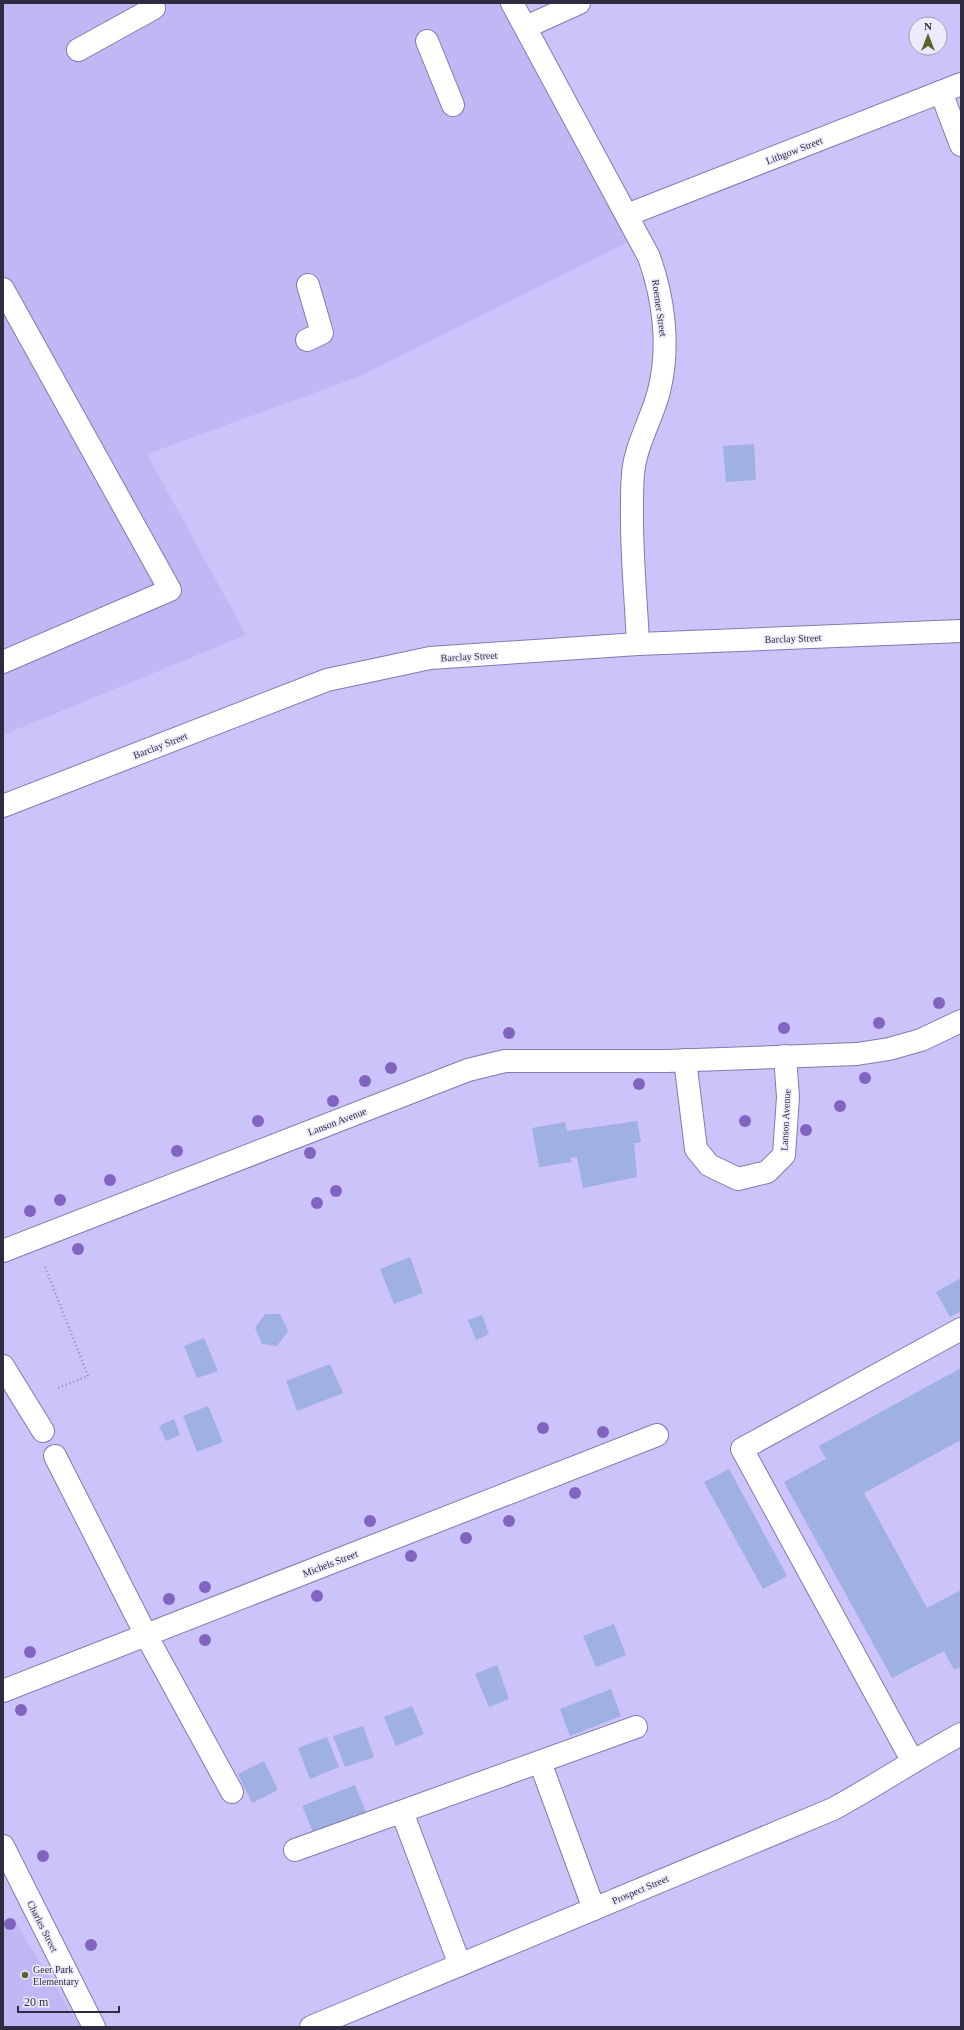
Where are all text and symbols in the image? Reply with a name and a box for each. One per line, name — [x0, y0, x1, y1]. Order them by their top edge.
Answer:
north arrow — [908, 16, 948, 56]
text: N — [924, 20, 932, 32]
street label: Lithgow Street — [764, 135, 824, 166]
street label: Roemer Street — [650, 279, 669, 338]
street label: Barclay Street — [764, 632, 822, 645]
street label: Barclay Street — [440, 650, 498, 663]
street label: Barclay Street — [132, 730, 189, 761]
street label: Lanson Avenue — [778, 1088, 793, 1151]
street label: Lanson Avenue — [306, 1105, 368, 1138]
street label: Michels Street — [301, 1548, 359, 1579]
street label: Prospect Street — [610, 1873, 670, 1906]
street label: Charles Street — [25, 1899, 60, 1954]
place label: Geer Park Elementary — [33, 1964, 79, 1987]
marker: Geer Park Elementary — [20, 1970, 30, 1980]
scale bar — [18, 1988, 119, 2014]
text: 20 m — [24, 1995, 49, 2009]

